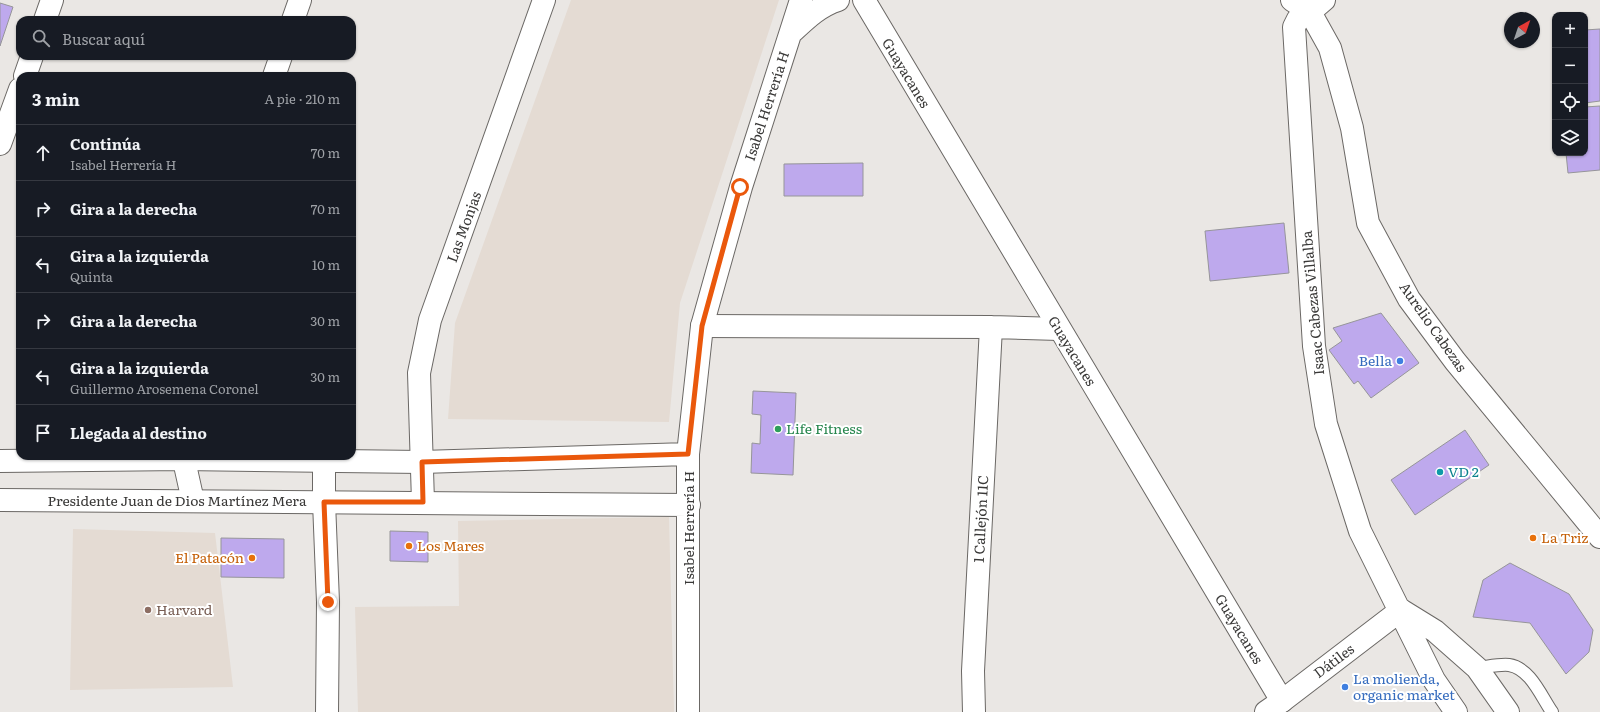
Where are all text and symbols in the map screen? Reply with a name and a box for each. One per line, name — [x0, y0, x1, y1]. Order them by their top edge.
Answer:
north arrow — [1504, 12, 1540, 48]
map controls — [1552, 12, 1588, 156]
button: + — [1552, 12, 1588, 48]
search box — [16, 16, 356, 60]
icon: search — [30, 27, 52, 49]
text: Buscar aquí — [62, 27, 145, 50]
street label: Guayacanes — [878, 34, 936, 111]
street label: Isabel Herrería H — [739, 48, 793, 163]
button: − — [1552, 48, 1588, 84]
button: locate — [1552, 84, 1588, 120]
text: 3 min — [32, 86, 80, 111]
text: A pie · 210 m — [265, 89, 340, 108]
button: layers — [1552, 120, 1588, 156]
text: Continúa — [70, 132, 141, 155]
icon: ahead — [32, 142, 54, 164]
text: 70 m — [311, 143, 340, 162]
text: Isabel Herrería H — [70, 155, 176, 174]
route start — [731, 178, 749, 196]
street label: Las Monjas — [441, 188, 485, 265]
text: Gira a la derecha — [70, 197, 197, 220]
icon: right — [32, 198, 54, 220]
text: 70 m — [311, 199, 340, 218]
street label: Isaac Cabezas Villalba — [1296, 229, 1328, 376]
text: Gira a la izquierda — [70, 244, 209, 267]
icon: left — [32, 254, 54, 276]
text: 10 m — [312, 255, 340, 274]
text: Quinta — [70, 267, 113, 286]
street label: Aurelio Cabezas — [1395, 277, 1472, 375]
text: Gira a la derecha — [70, 309, 197, 332]
icon: right — [32, 310, 54, 332]
text: 30 m — [310, 311, 340, 330]
street label: Guayacanes — [1044, 312, 1102, 389]
place label: Bella — [1359, 350, 1392, 370]
text: Gira a la izquierda — [70, 356, 209, 379]
marker: Bella — [1395, 356, 1405, 366]
icon: left — [32, 366, 54, 388]
text: 30 m — [310, 367, 340, 386]
text: Guillermo Arosemena Coronel — [70, 379, 259, 398]
place label: Life Fitness — [786, 418, 862, 438]
text: Llegada al destino — [70, 421, 207, 444]
icon: arrive — [32, 422, 54, 444]
marker: Life Fitness — [773, 424, 783, 434]
place label: VD 2 — [1448, 461, 1479, 481]
marker: VD 2 — [1435, 467, 1445, 477]
street label: Isabel Herrería H — [678, 471, 698, 585]
street label: 1 Callejón 11C — [968, 474, 992, 563]
street label: Presidente Juan de Dios Martínez Mera — [48, 490, 307, 510]
place label: La Triz — [1541, 527, 1589, 547]
marker: La Triz — [1528, 533, 1538, 543]
place label: Los Mares — [417, 535, 484, 555]
marker: Los Mares — [404, 541, 414, 551]
place label: El Patacón — [175, 547, 244, 567]
marker: El Patacón — [247, 553, 257, 563]
street label: Guayacanes — [1211, 590, 1269, 667]
route end — [319, 593, 337, 611]
place label: Harvard — [156, 599, 213, 619]
marker: Harvard — [143, 605, 153, 615]
street label: Dátiles — [1309, 638, 1358, 682]
place label: La molienda, organic market — [1353, 668, 1455, 704]
marker: La molienda, organic market — [1340, 682, 1350, 692]

